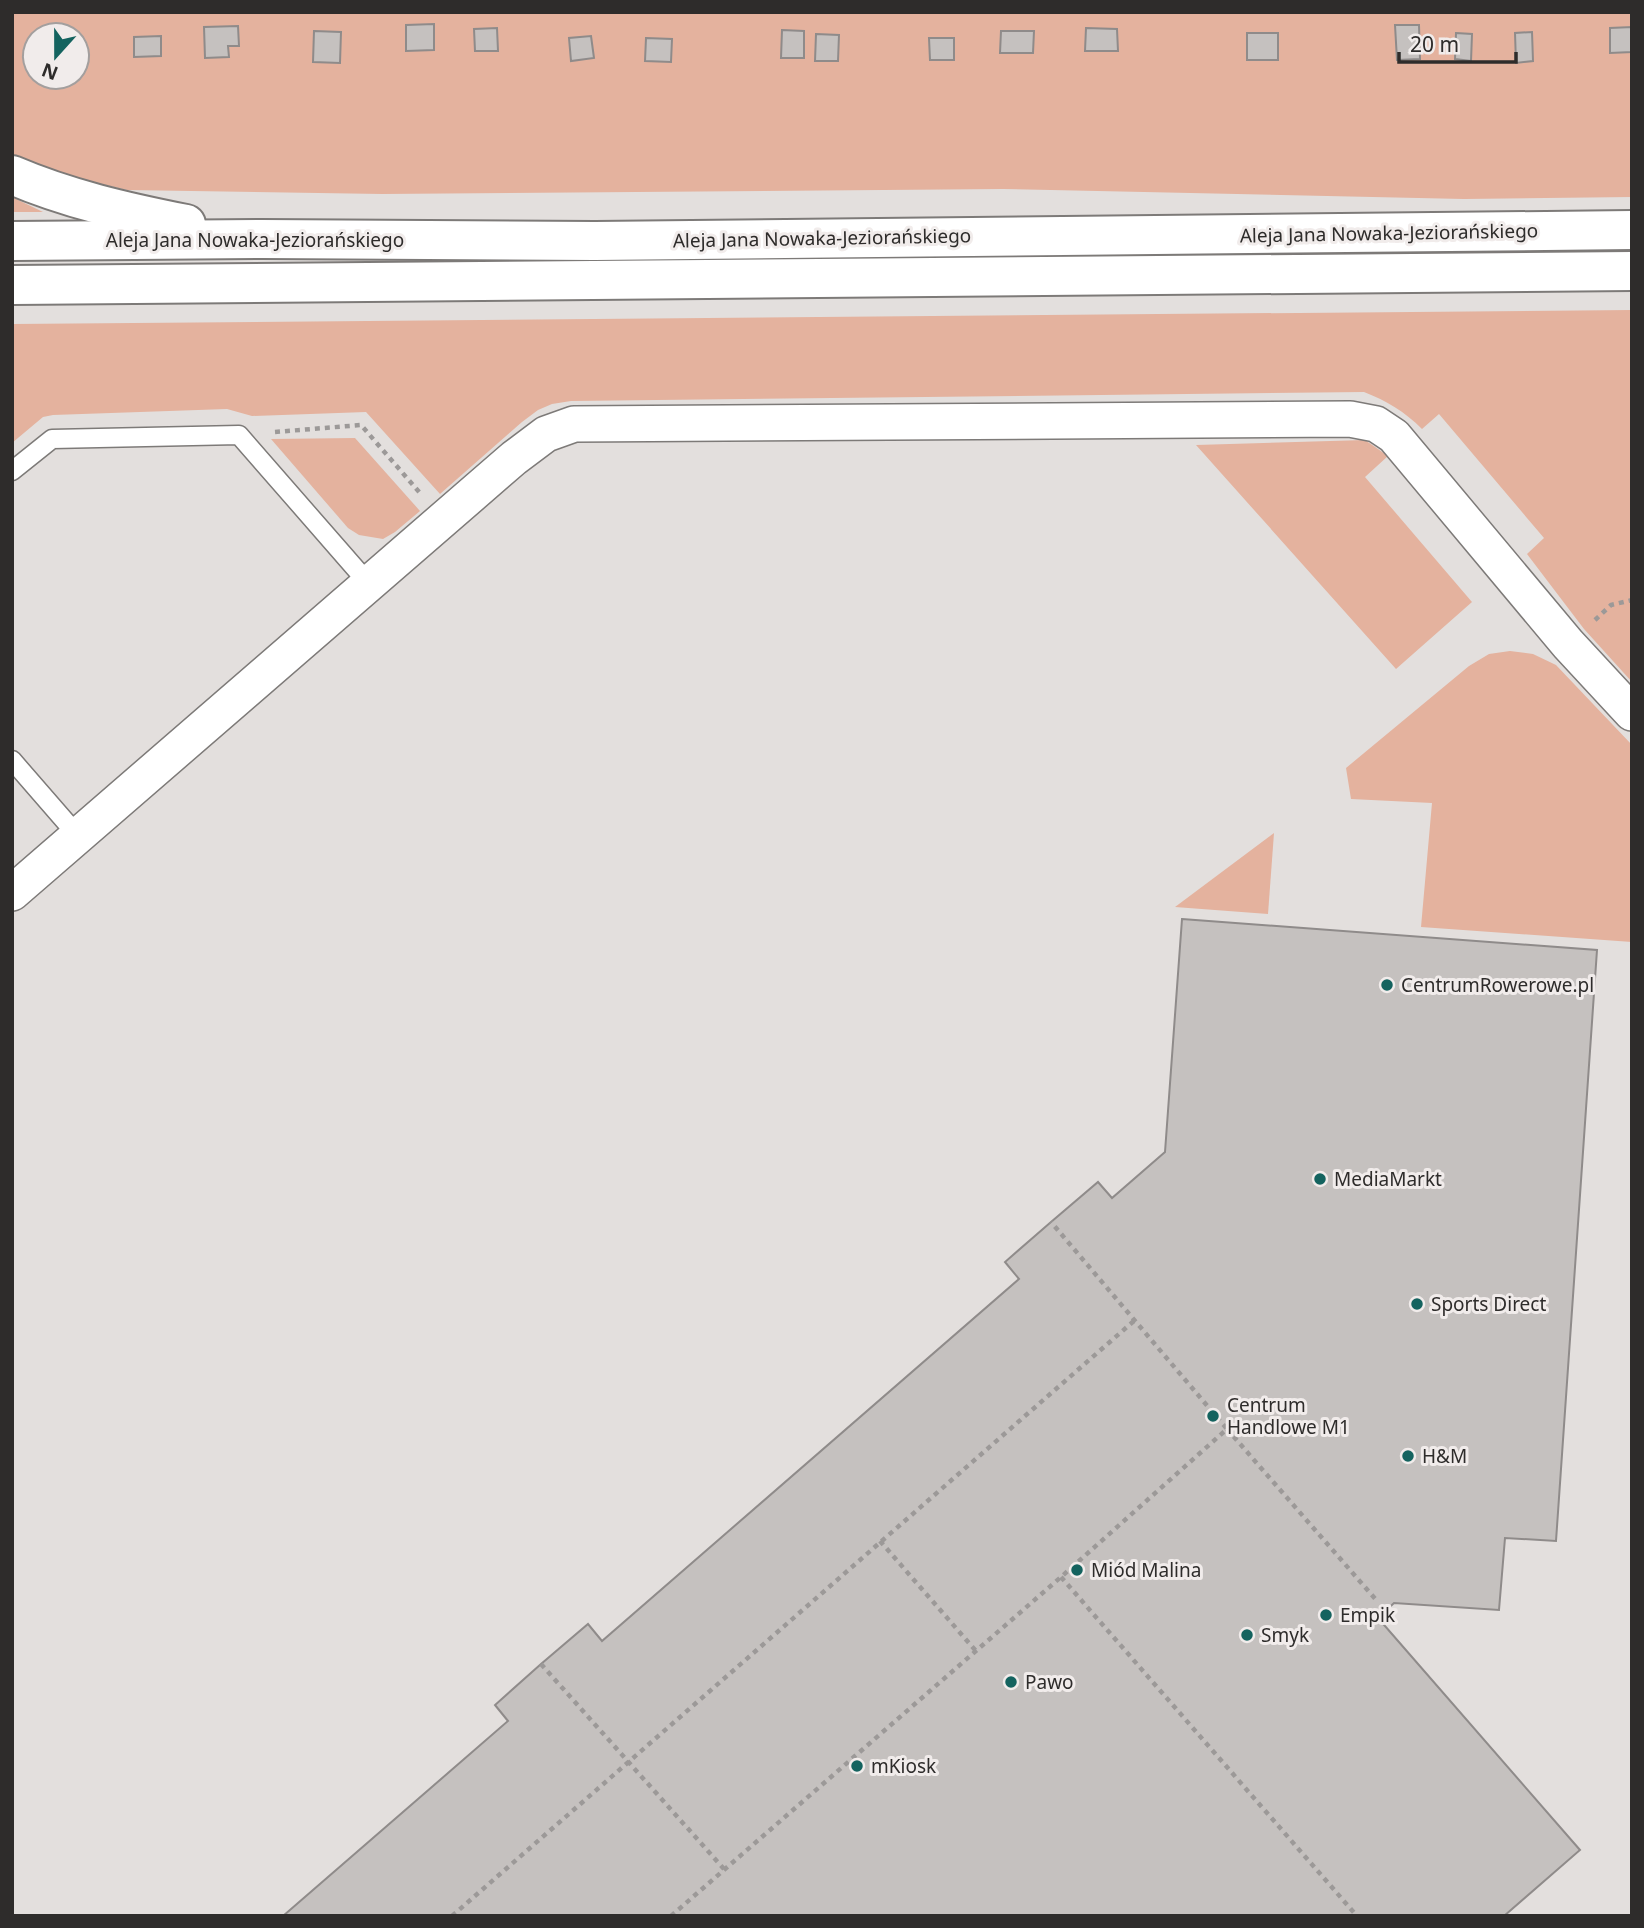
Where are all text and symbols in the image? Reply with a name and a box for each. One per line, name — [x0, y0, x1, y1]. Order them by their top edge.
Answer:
north arrow — [21, 21, 91, 91]
scale bar — [1399, 21, 1516, 65]
text: 20 m — [1410, 30, 1459, 58]
text: N — [38, 57, 62, 87]
street label: Aleja Jana Nowaka-Jeziorańskiego — [1240, 217, 1538, 249]
street label: Aleja Jana Nowaka-Jeziorańskiego — [673, 222, 971, 254]
street label: Aleja Jana Nowaka-Jeziorańskiego — [106, 227, 404, 253]
place label: CentrumRowerowe.pl — [1401, 972, 1594, 998]
marker: CentrumRowerowe.pl — [1379, 977, 1395, 993]
place label: MediaMarkt — [1334, 1166, 1442, 1192]
marker: MediaMarkt — [1312, 1171, 1328, 1187]
place label: Sports Direct — [1431, 1291, 1546, 1317]
marker: Sports Direct — [1409, 1296, 1425, 1312]
place label: Centrum Handlowe M1 — [1227, 1392, 1350, 1440]
marker: Centrum Handlowe M1 — [1205, 1408, 1221, 1424]
place label: H&M — [1422, 1443, 1467, 1469]
marker: H&M — [1400, 1448, 1416, 1464]
place label: Miód Malina — [1091, 1557, 1201, 1583]
marker: Miód Malina — [1069, 1562, 1085, 1578]
place label: Empik — [1340, 1602, 1395, 1628]
marker: Empik — [1318, 1607, 1334, 1623]
place label: Smyk — [1261, 1622, 1309, 1648]
marker: Smyk — [1239, 1627, 1255, 1643]
place label: Pawo — [1025, 1669, 1074, 1695]
marker: Pawo — [1003, 1674, 1019, 1690]
place label: mKiosk — [871, 1753, 936, 1779]
marker: mKiosk — [849, 1758, 865, 1774]

